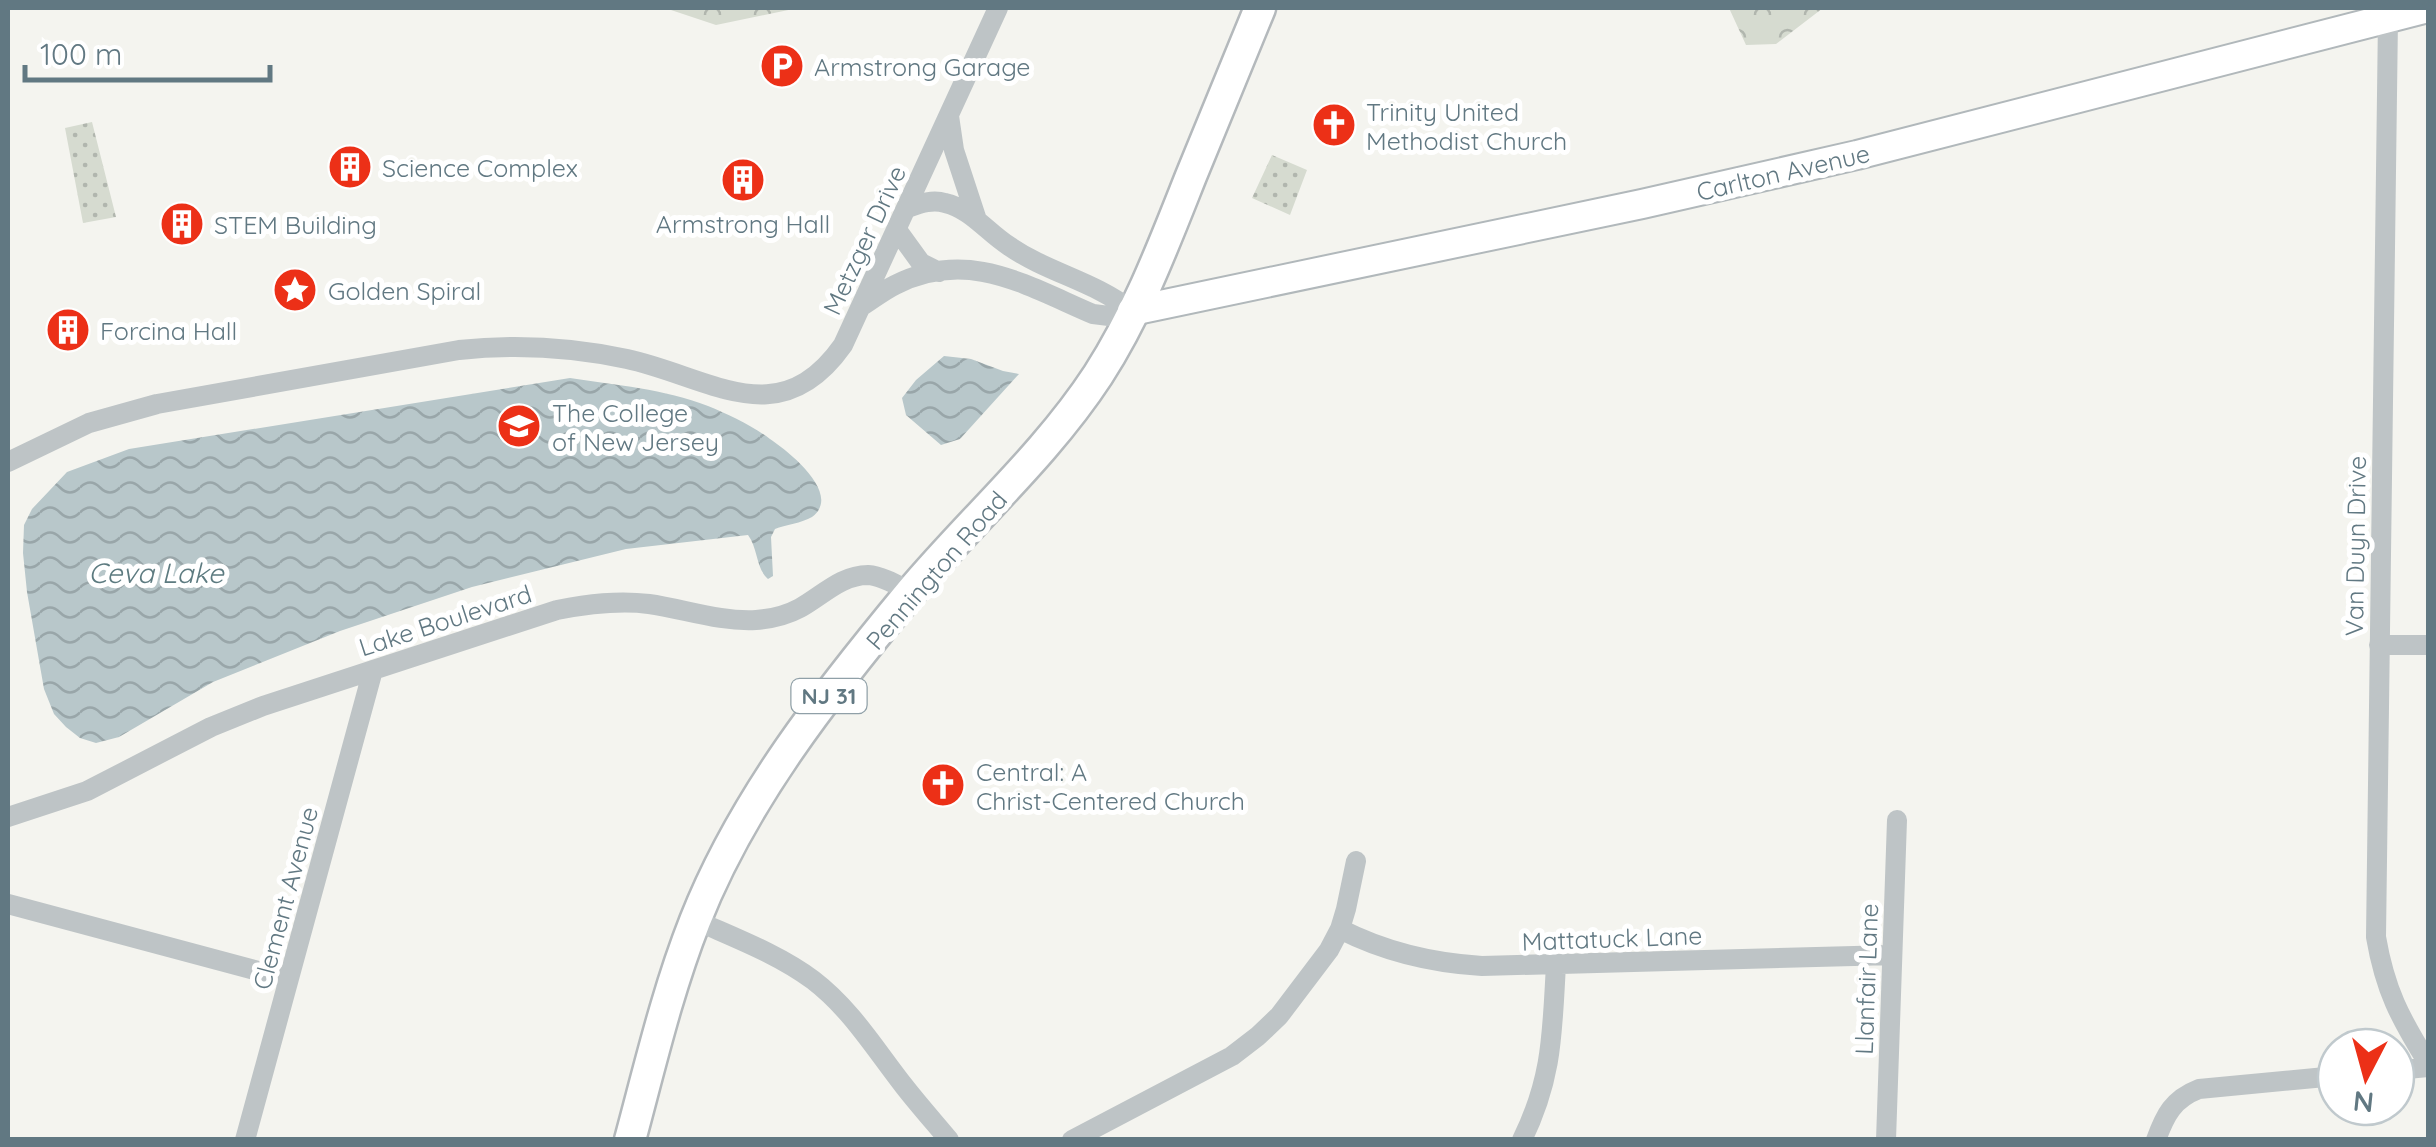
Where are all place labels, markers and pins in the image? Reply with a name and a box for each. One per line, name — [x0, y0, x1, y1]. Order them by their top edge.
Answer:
parking icon: Armstrong Garage — [759, 43, 805, 89]
place label: Armstrong Garage — [814, 51, 1030, 82]
place label: Trinity United Methodist Church — [1366, 96, 1567, 156]
church icon: Trinity United Methodist Church — [1311, 102, 1357, 148]
building icon: Science Complex — [327, 144, 373, 190]
place label: Science Complex — [382, 152, 578, 183]
building icon: Armstrong Hall — [720, 157, 766, 203]
building icon: STEM Building — [159, 201, 205, 247]
place label: Armstrong Hall — [656, 208, 830, 239]
place label: STEM Building — [214, 209, 377, 240]
place icon: Golden Spiral — [272, 267, 318, 313]
place label: Golden Spiral — [328, 275, 481, 306]
building icon: Forcina Hall — [45, 307, 91, 353]
place label: Forcina Hall — [100, 315, 237, 346]
place label: The College of New Jersey — [552, 397, 719, 457]
school or university icon: The College of New Jersey — [496, 403, 542, 449]
place label: Central: A Christ-Centered Church — [976, 756, 1245, 816]
church icon: Central: A Christ-Centered Church — [920, 762, 966, 808]

